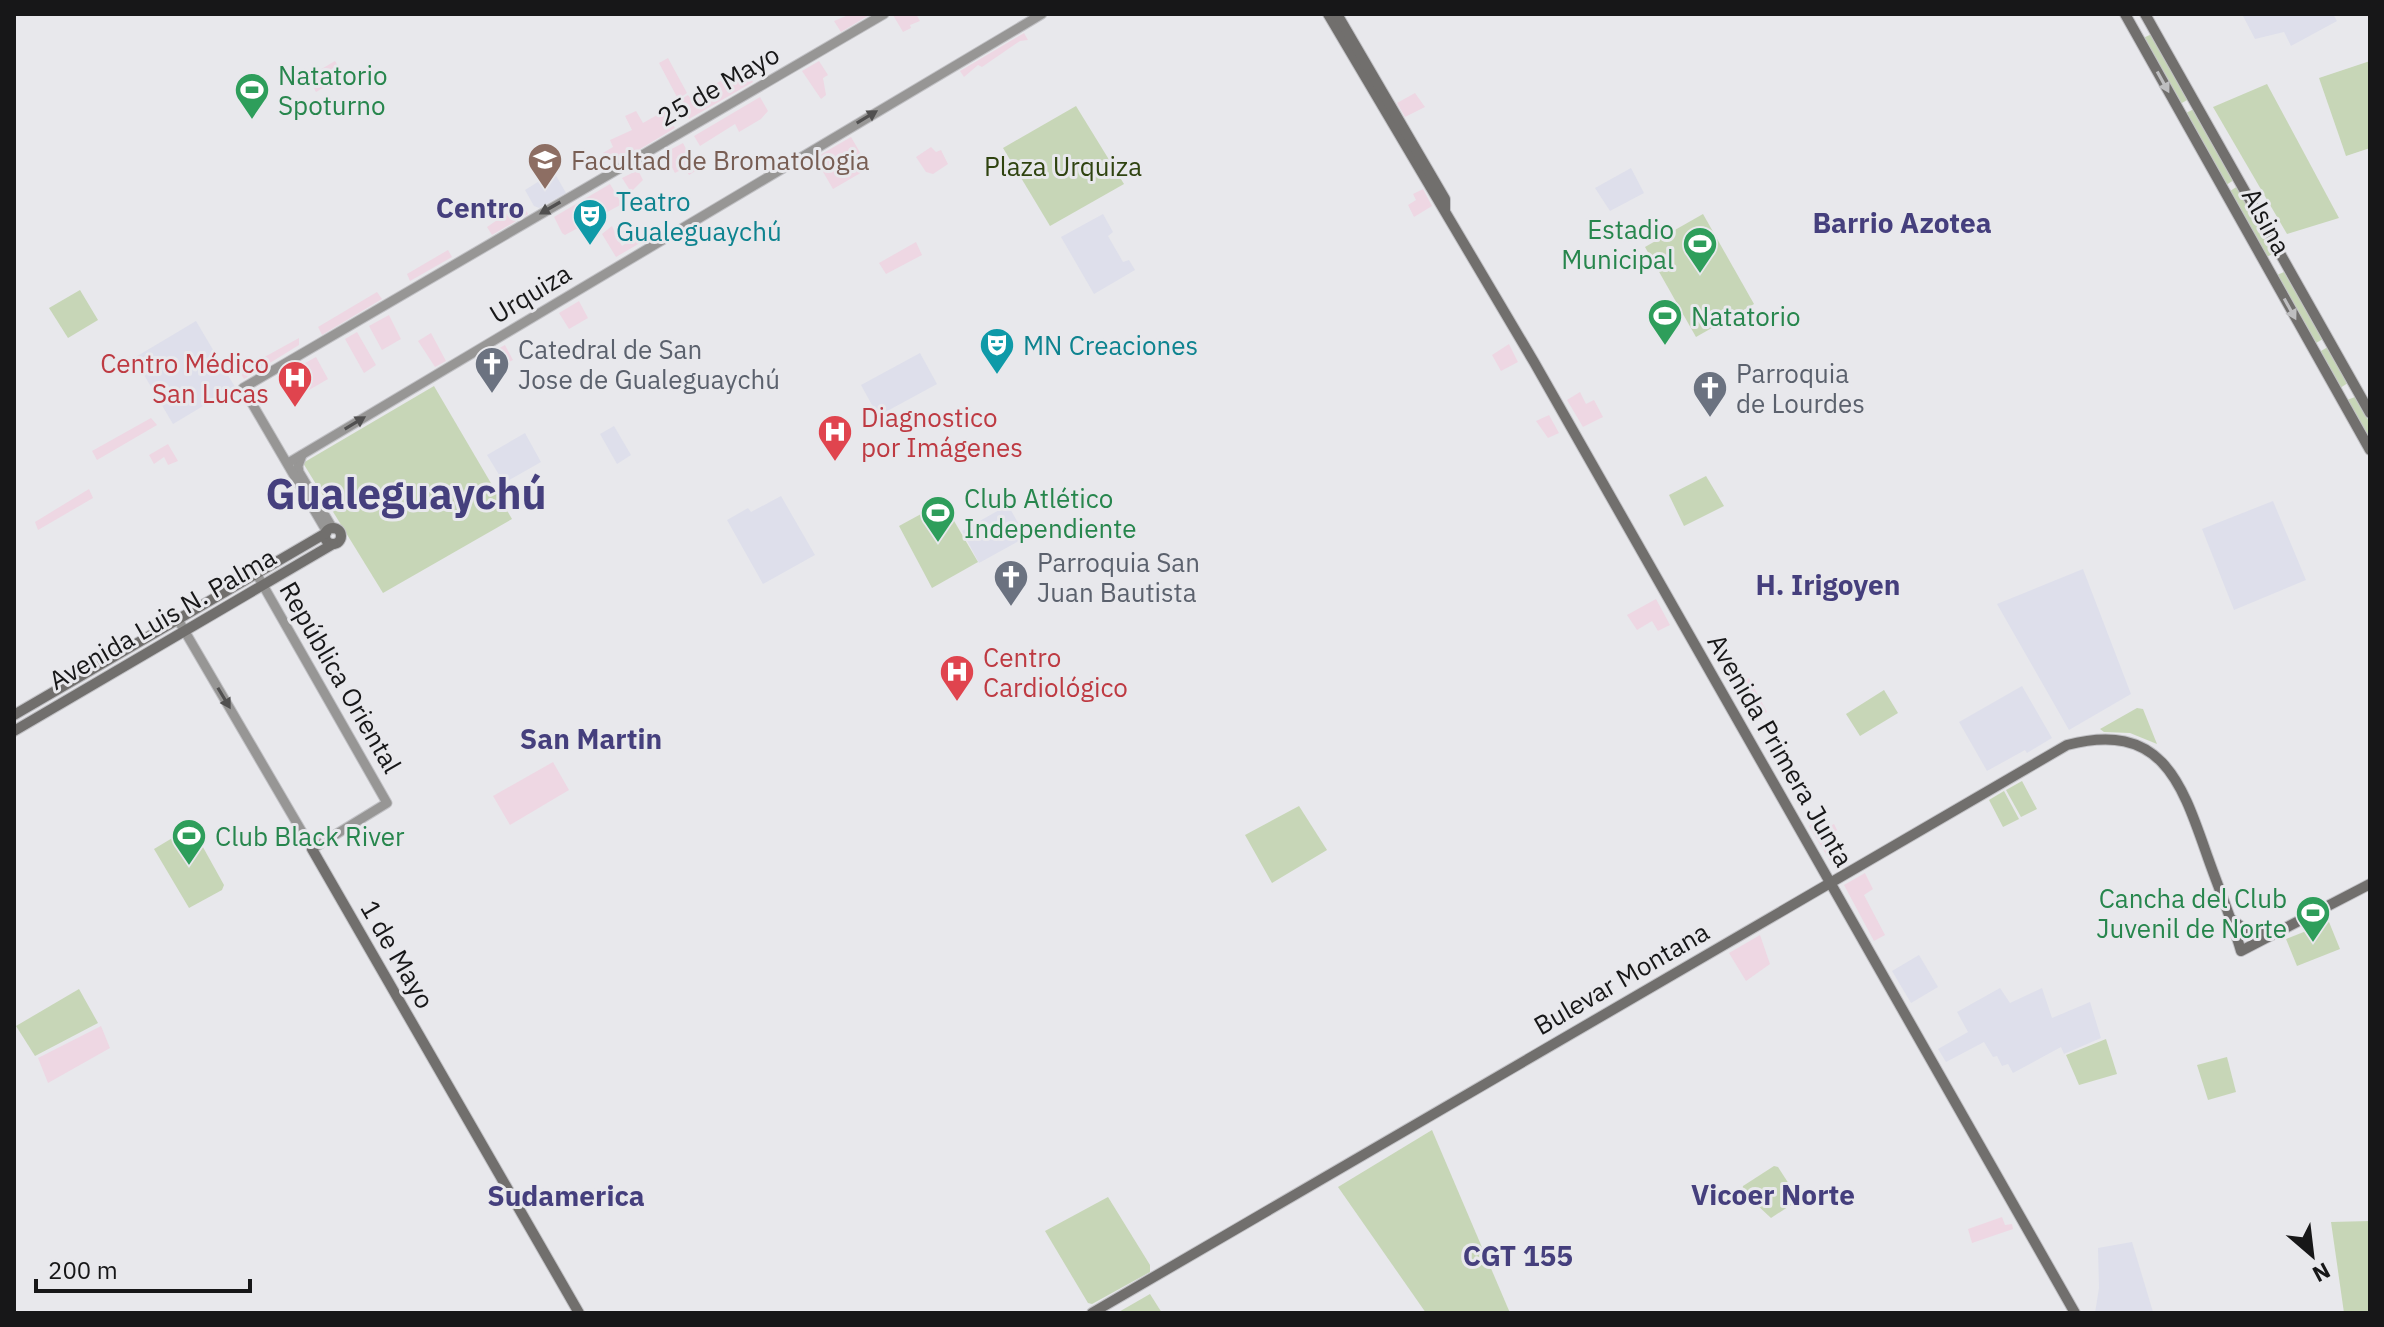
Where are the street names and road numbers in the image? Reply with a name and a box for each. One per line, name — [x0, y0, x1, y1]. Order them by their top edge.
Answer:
street label: 25 de Mayo — [651, 37, 785, 133]
street label: Alsina — [2235, 181, 2299, 261]
street label: Urquiza — [483, 255, 577, 331]
street label: Avenida Luis N. Palma — [42, 539, 282, 697]
street label: República Oriental — [272, 575, 410, 779]
street label: Avenida Primera Junta — [1700, 628, 1862, 873]
street label: 1 de Mayo — [353, 894, 443, 1014]
street label: Bulevar Montana — [1527, 914, 1715, 1042]

